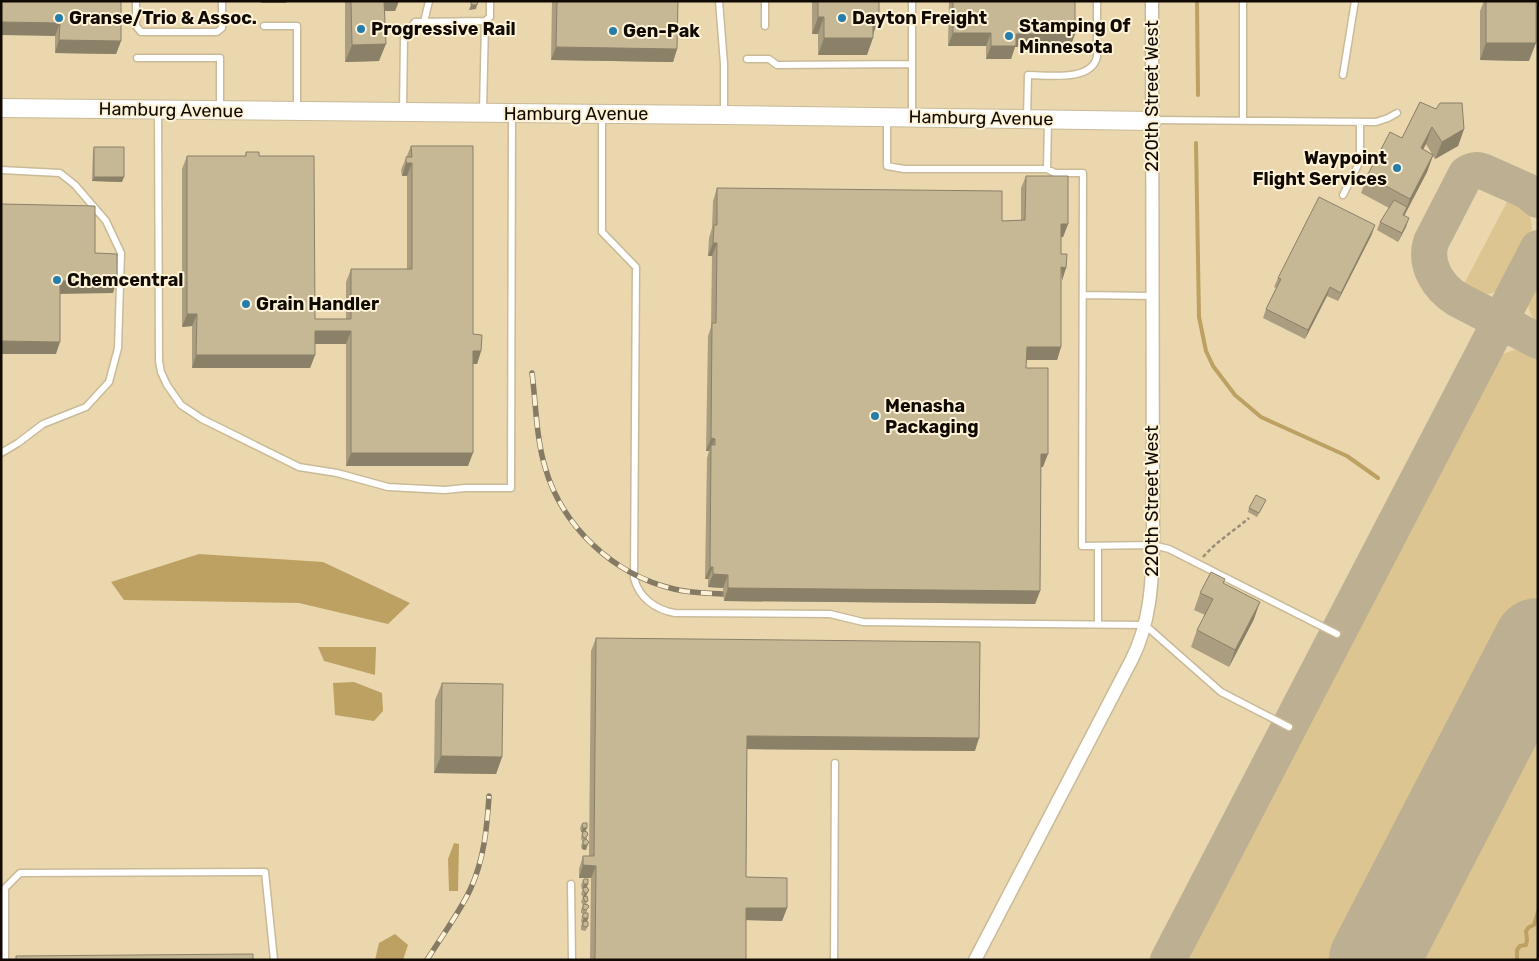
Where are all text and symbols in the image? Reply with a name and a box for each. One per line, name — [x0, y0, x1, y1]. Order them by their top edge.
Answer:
place label: Granse/Trio & Assoc. — [69, 7, 257, 29]
place label: Dayton Freight — [852, 7, 987, 29]
marker: Granse/Trio & Assoc. — [53, 12, 65, 24]
marker: Dayton Freight — [836, 12, 848, 24]
place label: Stamping Of Minnesota — [1019, 15, 1131, 58]
place label: Progressive Rail — [371, 18, 516, 40]
place label: Gen-Pak — [623, 20, 700, 42]
street label: 220th Street West — [1141, 20, 1163, 172]
marker: Progressive Rail — [355, 23, 367, 35]
marker: Gen-Pak — [607, 25, 619, 37]
marker: Stamping Of Minnesota — [1003, 30, 1015, 42]
street label: Hamburg Avenue — [98, 98, 244, 122]
street label: Hamburg Avenue — [504, 103, 648, 125]
street label: Hamburg Avenue — [908, 106, 1054, 130]
place label: Waypoint Flight Services — [1252, 147, 1387, 190]
marker: Waypoint Flight Services — [1391, 162, 1403, 174]
place label: Chemcentral — [67, 269, 184, 291]
marker: Chemcentral — [51, 274, 63, 286]
place label: Grain Handler — [256, 293, 379, 315]
marker: Grain Handler — [240, 298, 252, 310]
place label: Menasha Packaging — [885, 395, 979, 438]
marker: Menasha Packaging — [869, 410, 881, 422]
street label: 220th Street West — [1141, 425, 1163, 577]

